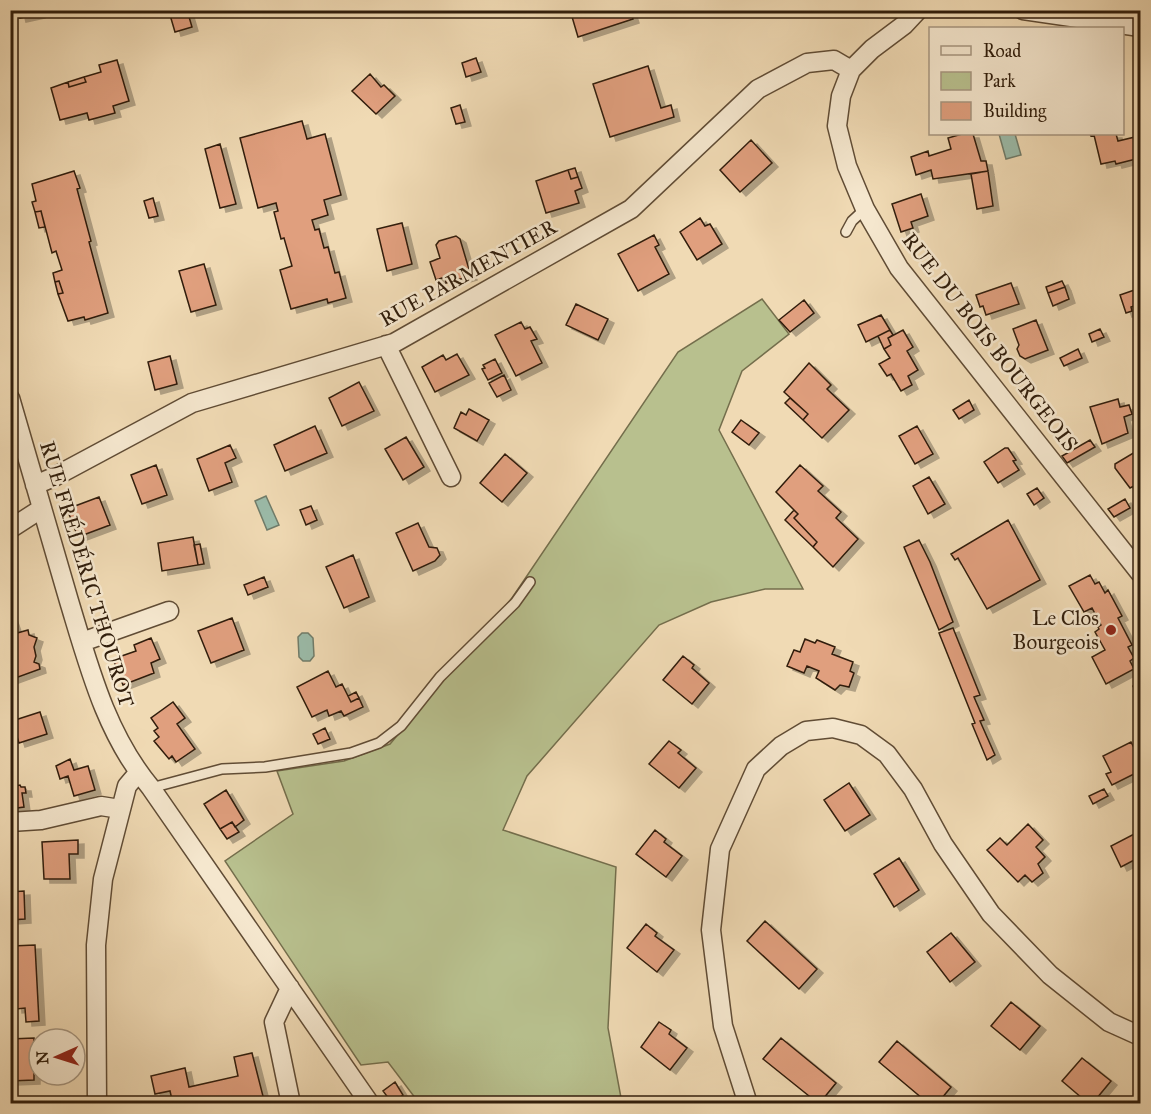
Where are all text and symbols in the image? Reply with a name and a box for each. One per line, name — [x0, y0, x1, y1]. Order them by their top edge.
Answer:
legend — [929, 27, 1124, 135]
text: Road — [983, 40, 1021, 62]
text: Park — [983, 70, 1016, 92]
text: Building — [983, 100, 1047, 123]
street label: RUE PARMENTIER — [375, 213, 562, 332]
street label: RUE DU BOIS BOURGEOIS — [896, 227, 1084, 457]
street label: RUE FRÉDÉRIC THOUROT — [34, 438, 141, 710]
place label: Le Clos Bourgeois — [1013, 605, 1099, 655]
marker: Le Clos Bourgeois — [1104, 623, 1118, 637]
north arrow — [27, 1027, 87, 1087]
text: N — [33, 1050, 52, 1065]

